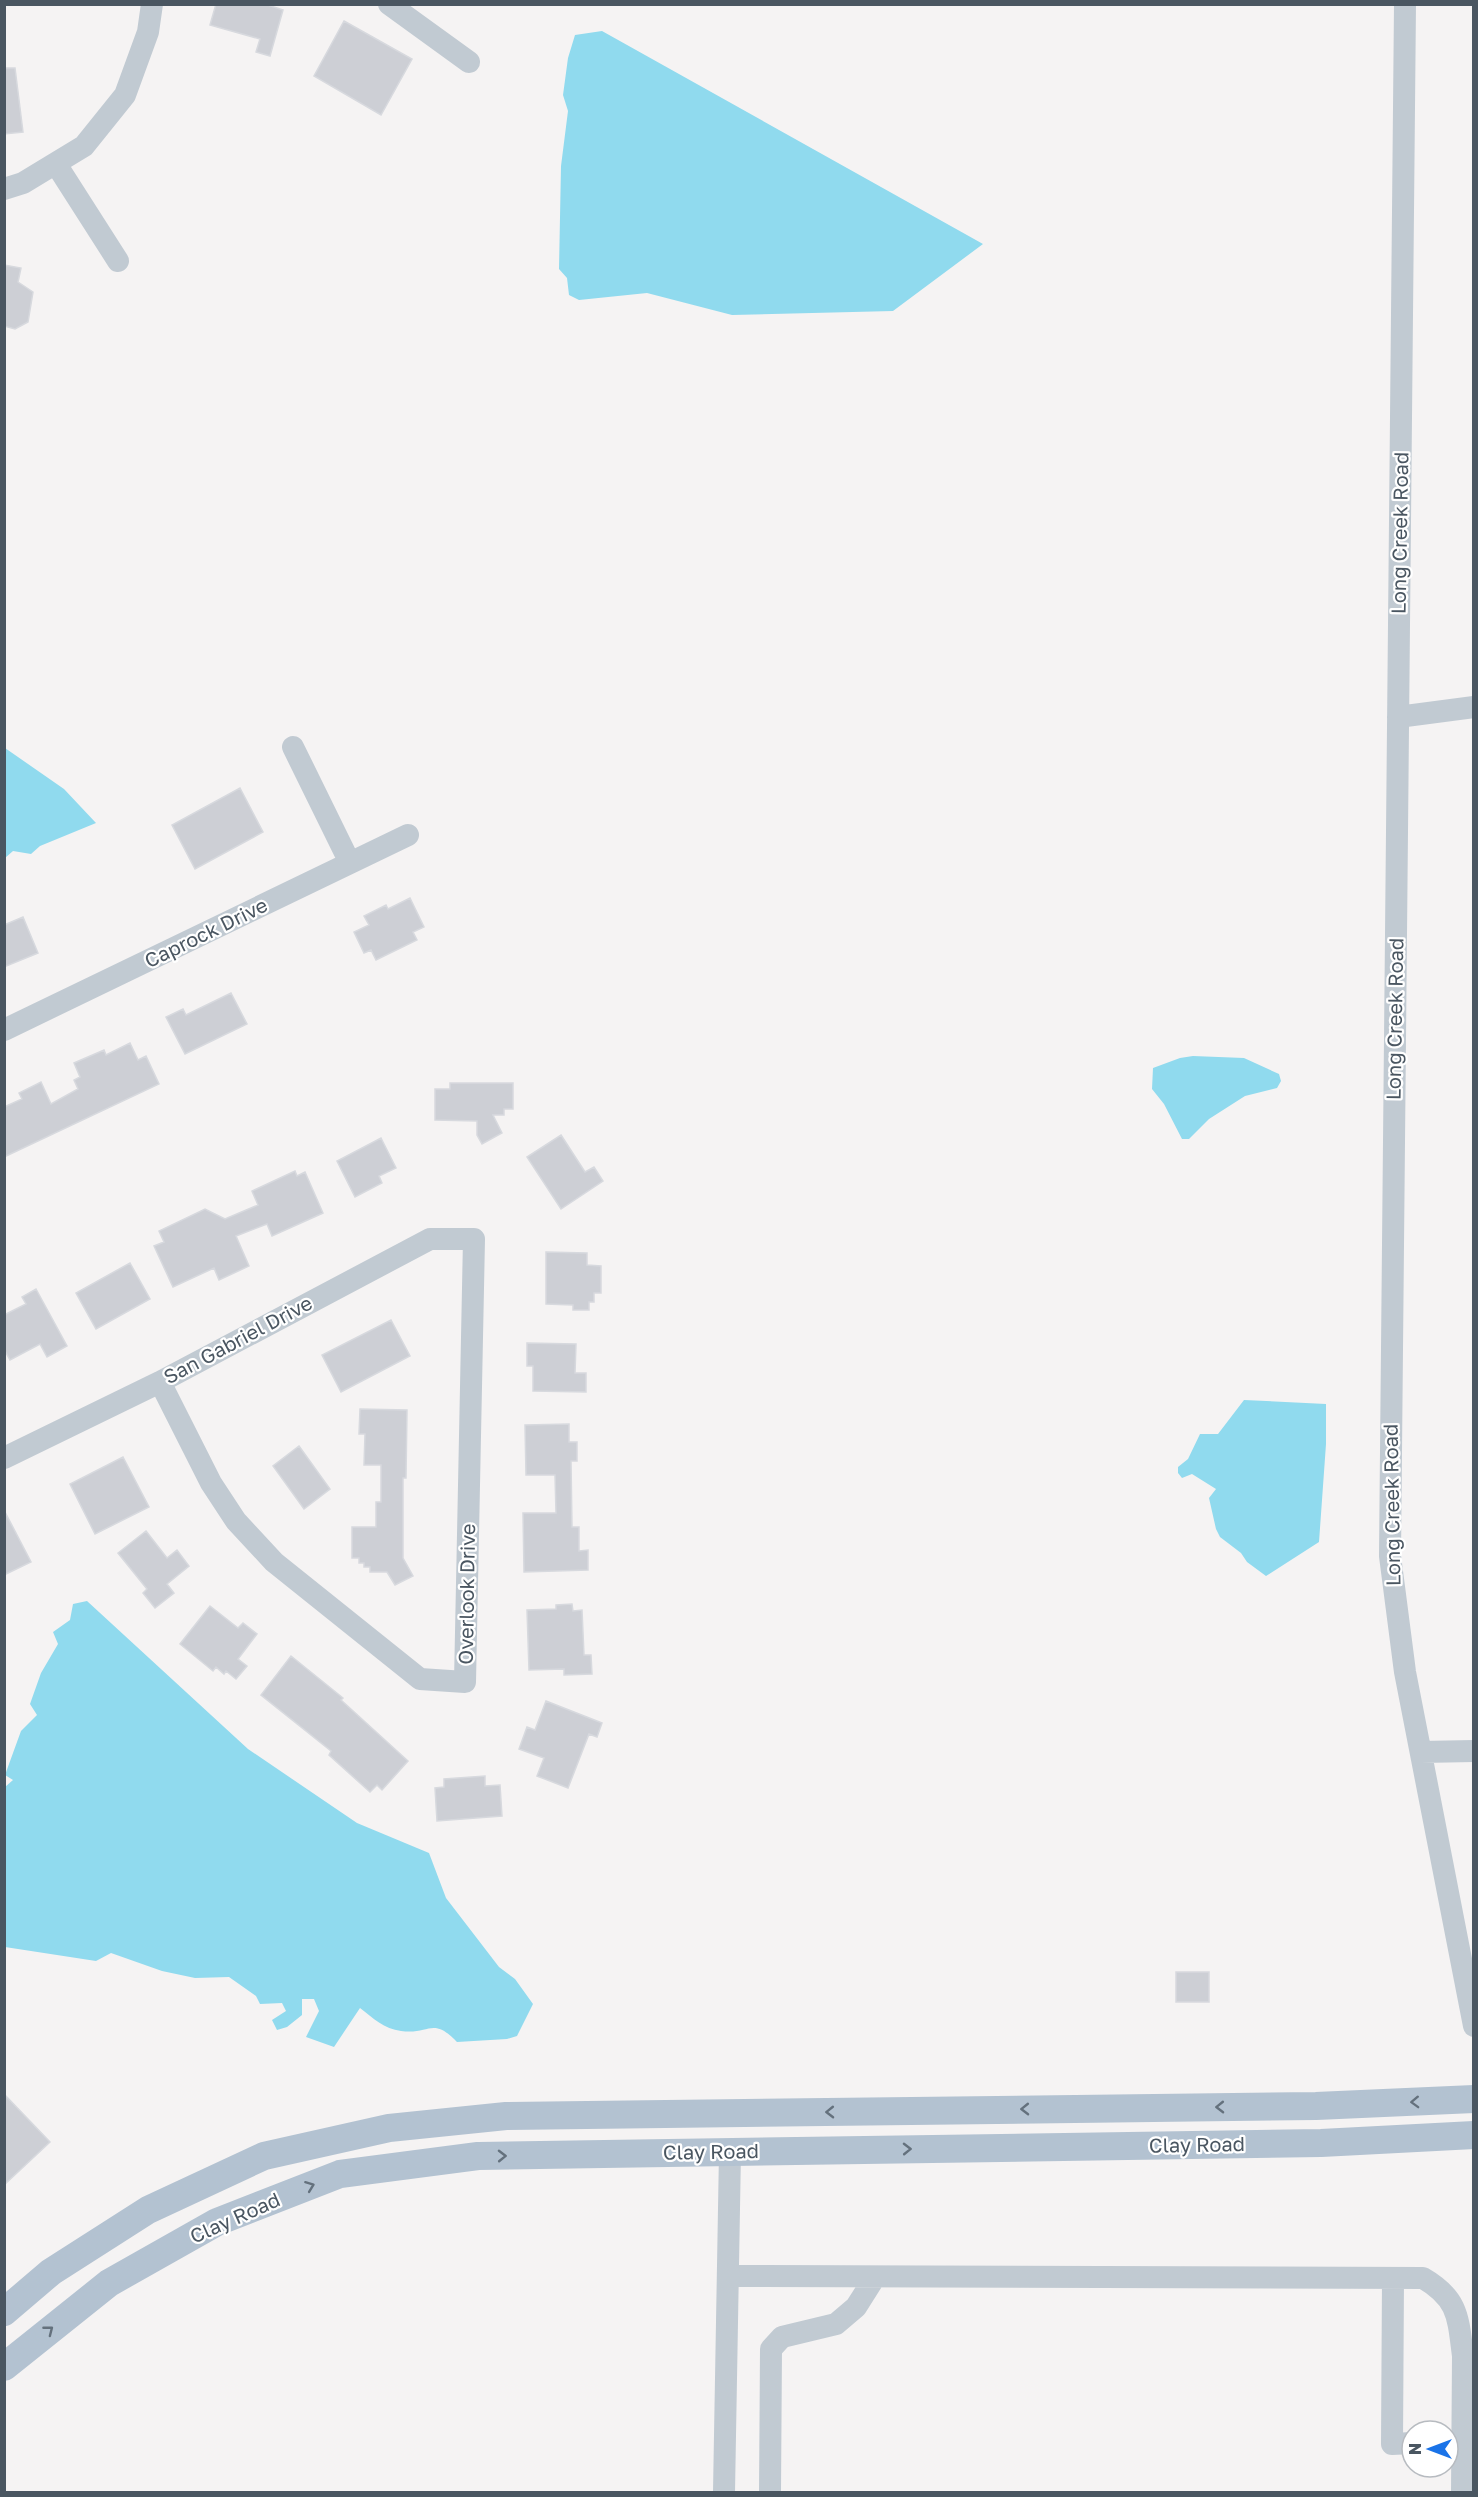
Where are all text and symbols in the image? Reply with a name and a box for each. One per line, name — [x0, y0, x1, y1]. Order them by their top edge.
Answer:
street label: Long Creek Road — [1386, 452, 1412, 614]
street label: Caprock Drive — [140, 892, 271, 972]
street label: Long Creek Road — [1381, 938, 1407, 1100]
street label: San Gabriel Drive — [159, 1290, 316, 1388]
street label: Long Creek Road — [1378, 1424, 1404, 1586]
street label: Overlook Drive — [453, 1523, 479, 1665]
one-way arrow — [1411, 2095, 1420, 2108]
one-way arrow — [1216, 2101, 1225, 2113]
one-way arrow — [1021, 2103, 1030, 2116]
one-way arrow — [826, 2106, 835, 2118]
street label: Clay Road — [1149, 2131, 1245, 2157]
street label: Clay Road — [663, 2138, 759, 2164]
one-way arrow — [902, 2143, 911, 2155]
one-way arrow — [498, 2150, 507, 2162]
one-way arrow — [305, 2180, 315, 2193]
street label: Clay Road — [186, 2187, 283, 2248]
one-way arrow — [43, 2326, 54, 2337]
north arrow — [1400, 2419, 1460, 2479]
text: N — [1405, 2443, 1425, 2455]

